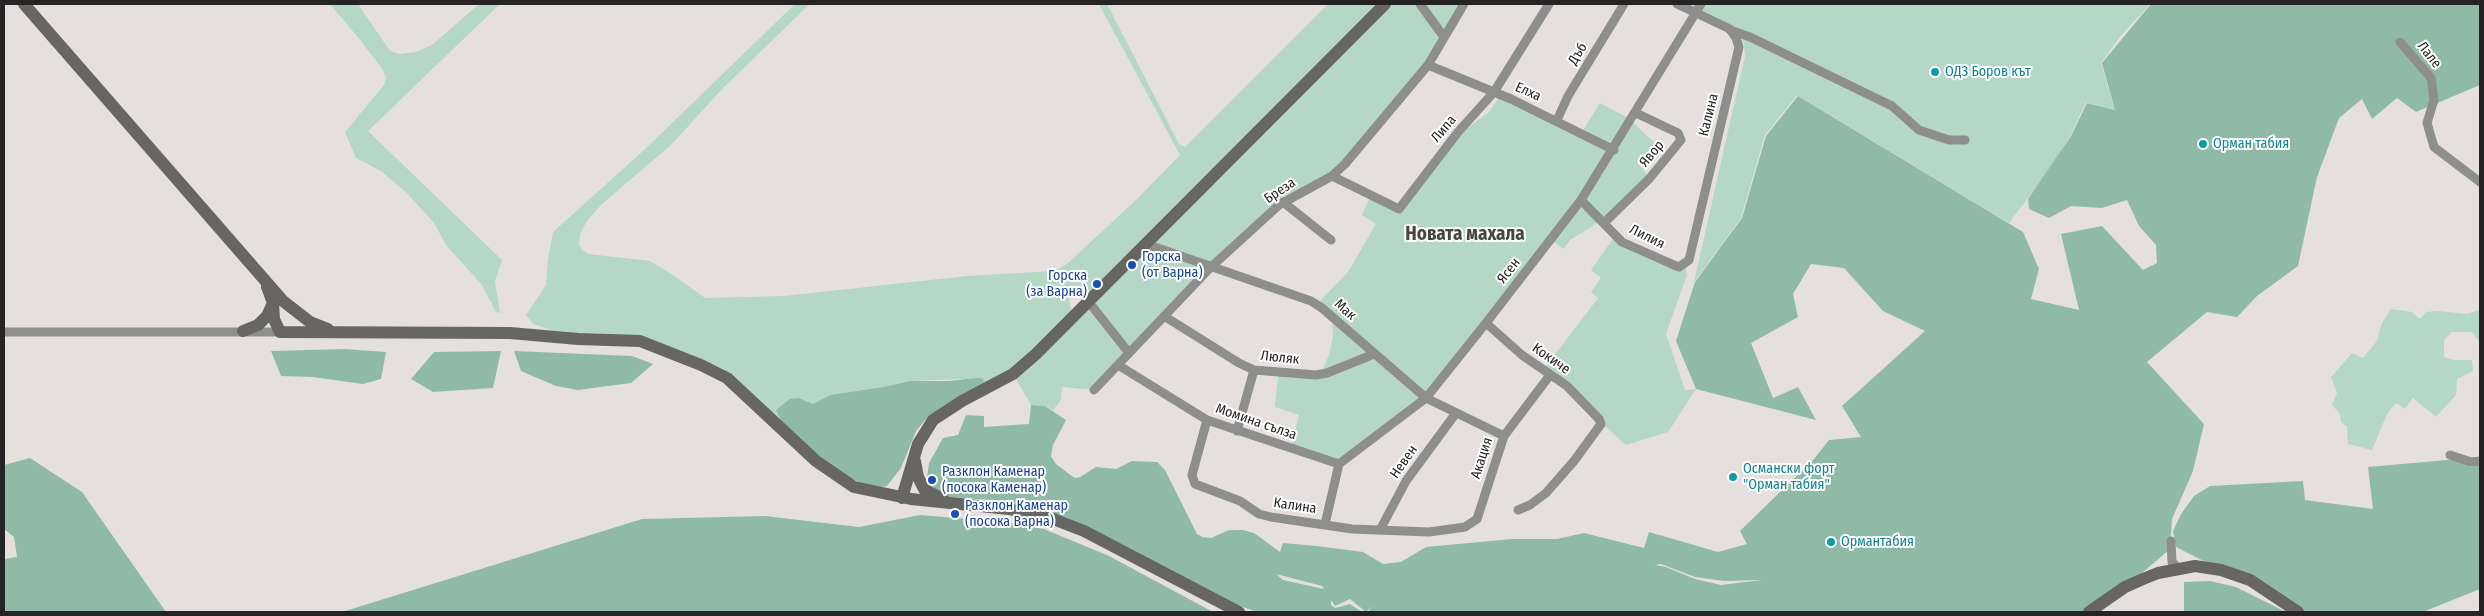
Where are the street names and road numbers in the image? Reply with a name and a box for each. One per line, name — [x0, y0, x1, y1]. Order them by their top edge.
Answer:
street label: Лале — [2413, 38, 2445, 72]
street label: Дъб — [1565, 40, 1591, 68]
street label: Елха — [1512, 79, 1544, 105]
street label: Калина — [1696, 92, 1722, 138]
street label: Липа — [1428, 112, 1460, 146]
street label: Явор — [1636, 137, 1668, 171]
street label: Бреза — [1261, 174, 1299, 208]
street label: Лилия — [1627, 221, 1667, 253]
street label: Ясен — [1494, 255, 1524, 287]
street label: Мак — [1331, 296, 1359, 324]
street label: Кокиче — [1529, 340, 1573, 378]
street label: Люляк — [1260, 348, 1300, 368]
street label: Момина сълза — [1213, 400, 1299, 444]
street label: Акация — [1467, 435, 1497, 481]
street label: Невен — [1387, 442, 1421, 482]
street label: Калина — [1272, 495, 1318, 517]

